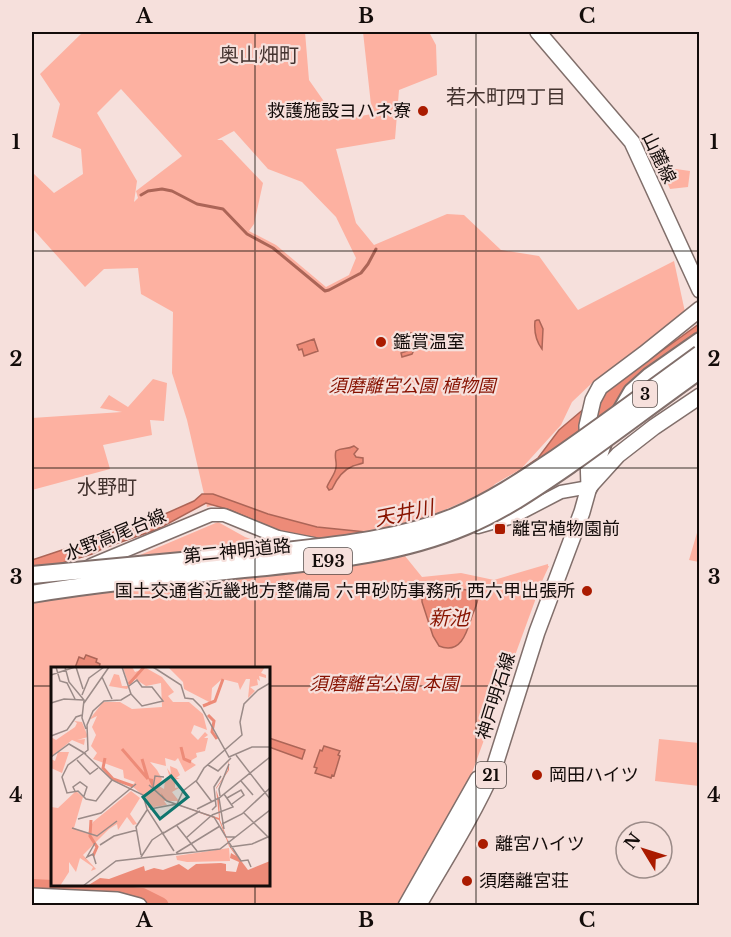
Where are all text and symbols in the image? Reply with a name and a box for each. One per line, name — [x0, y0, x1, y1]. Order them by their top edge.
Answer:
text: A — [135, 4, 153, 28]
text: B — [358, 4, 374, 28]
text: C — [579, 4, 595, 28]
district label: 奥山畑町 — [219, 43, 299, 67]
district label: 若木町四丁目 — [446, 85, 566, 109]
place label: 救護施設ヨハネ寮 — [267, 100, 411, 122]
marker: 救護施設ヨハネ寮 — [416, 104, 430, 118]
street label: 山麓線 — [637, 129, 681, 187]
text: 1 — [12, 130, 21, 154]
text: 1 — [710, 130, 719, 154]
place label: 鑑賞温室 — [393, 331, 465, 353]
marker: 鑑賞温室 — [374, 335, 388, 349]
text: 2 — [9, 347, 23, 371]
text: 2 — [707, 347, 721, 371]
park label: 須磨離宮公園 植物園 — [329, 375, 498, 397]
road number: 3 — [633, 381, 657, 407]
district label: 水野町 — [77, 475, 137, 499]
water label: 天井川 — [372, 495, 438, 531]
street label: 水野高尾台線 — [61, 505, 169, 565]
place label: 離宮植物園前 — [512, 518, 620, 540]
marker: 離宮植物園前 — [493, 522, 507, 536]
street label: 第二神明道路 — [182, 534, 292, 568]
road number: E93 — [304, 548, 352, 574]
text: 3 — [10, 565, 22, 589]
text: 3 — [708, 565, 720, 589]
place label: 国土交通省近畿地方整備局 六甲砂防事務所 西六甲出張所 — [115, 580, 575, 602]
marker: 国土交通省近畿地方整備局 六甲砂防事務所 西六甲出張所 — [580, 584, 594, 598]
water label: 新池 — [429, 606, 471, 630]
street label: 神戸明石線 — [472, 650, 520, 742]
inset map — [51, 667, 270, 886]
park label: 須磨離宮公園 本園 — [310, 673, 461, 695]
road number: 21 — [476, 762, 506, 788]
place label: 岡田ハイツ — [549, 764, 639, 786]
marker: 岡田ハイツ — [530, 768, 544, 782]
text: 4 — [9, 783, 23, 807]
text: 4 — [707, 783, 721, 807]
north arrow — [614, 820, 674, 880]
text: N — [620, 829, 645, 853]
place label: 離宮ハイツ — [495, 833, 585, 855]
marker: 離宮ハイツ — [476, 837, 490, 851]
place label: 須磨離宮荘 — [479, 870, 569, 892]
marker: 須磨離宮荘 — [460, 874, 474, 888]
text: A — [135, 908, 153, 932]
text: B — [358, 908, 374, 932]
text: C — [579, 908, 595, 932]

